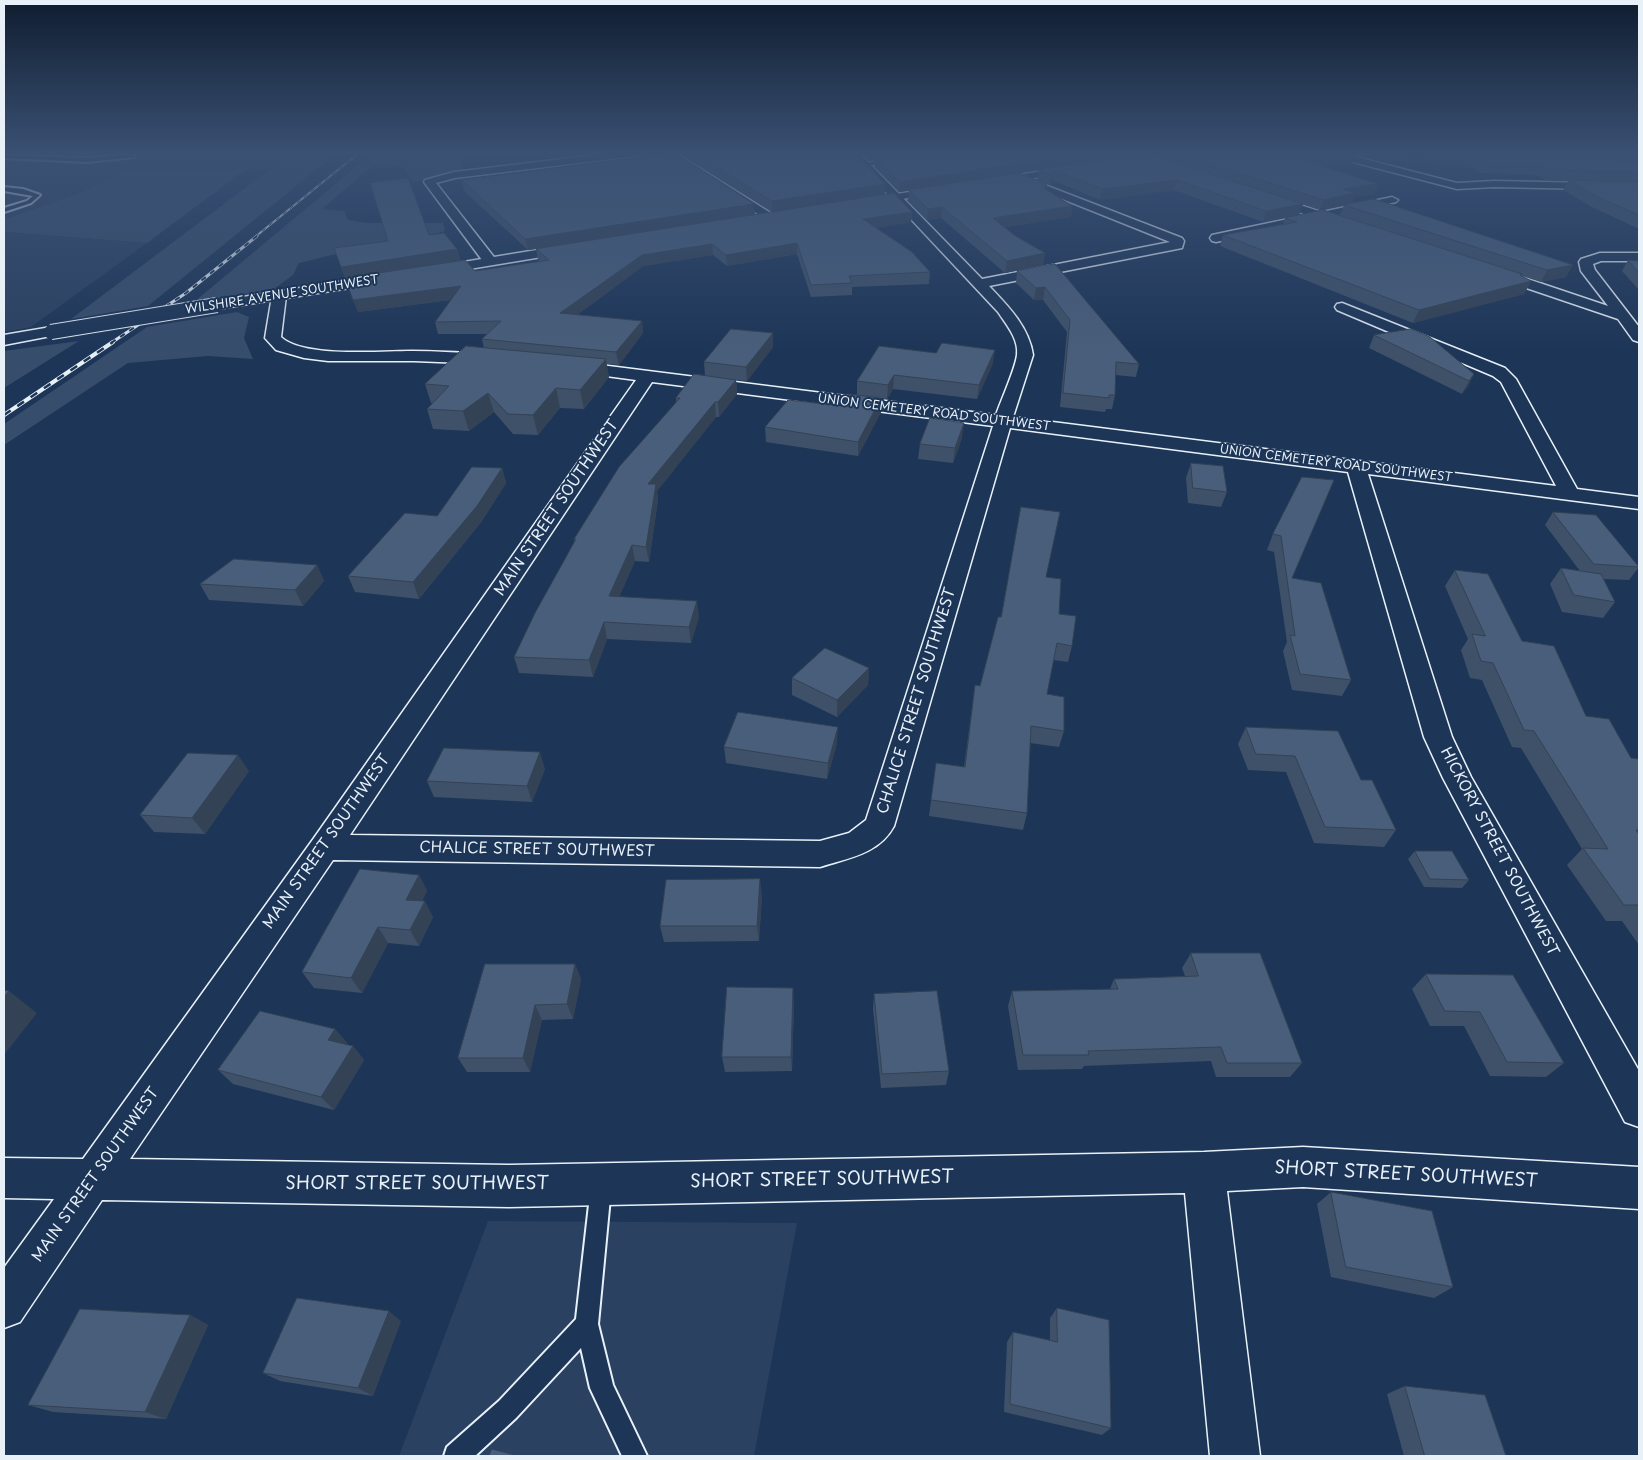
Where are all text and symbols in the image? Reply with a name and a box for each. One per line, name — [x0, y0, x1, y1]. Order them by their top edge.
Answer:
street label: WILSHIRE AVENUE SOUTHWEST — [184, 273, 380, 317]
street label: UNION CEMETERY ROAD SOUTHWEST — [817, 392, 1051, 434]
street label: MAIN STREET SOUTHWEST — [491, 417, 623, 599]
street label: UNION CEMETERY ROAD SOUTHWEST — [1219, 443, 1453, 485]
street label: CHALICE STREET SOUTHWEST — [874, 586, 960, 816]
street label: HICKORY STREET SOUTHWEST — [1436, 745, 1562, 959]
street label: MAIN STREET SOUTHWEST — [260, 751, 394, 933]
street label: CHALICE STREET SOUTHWEST — [419, 839, 655, 861]
street label: MAIN STREET SOUTHWEST — [29, 1084, 163, 1266]
street label: SHORT STREET SOUTHWEST — [1274, 1157, 1538, 1193]
street label: SHORT STREET SOUTHWEST — [690, 1167, 954, 1193]
street label: SHORT STREET SOUTHWEST — [285, 1173, 549, 1195]

